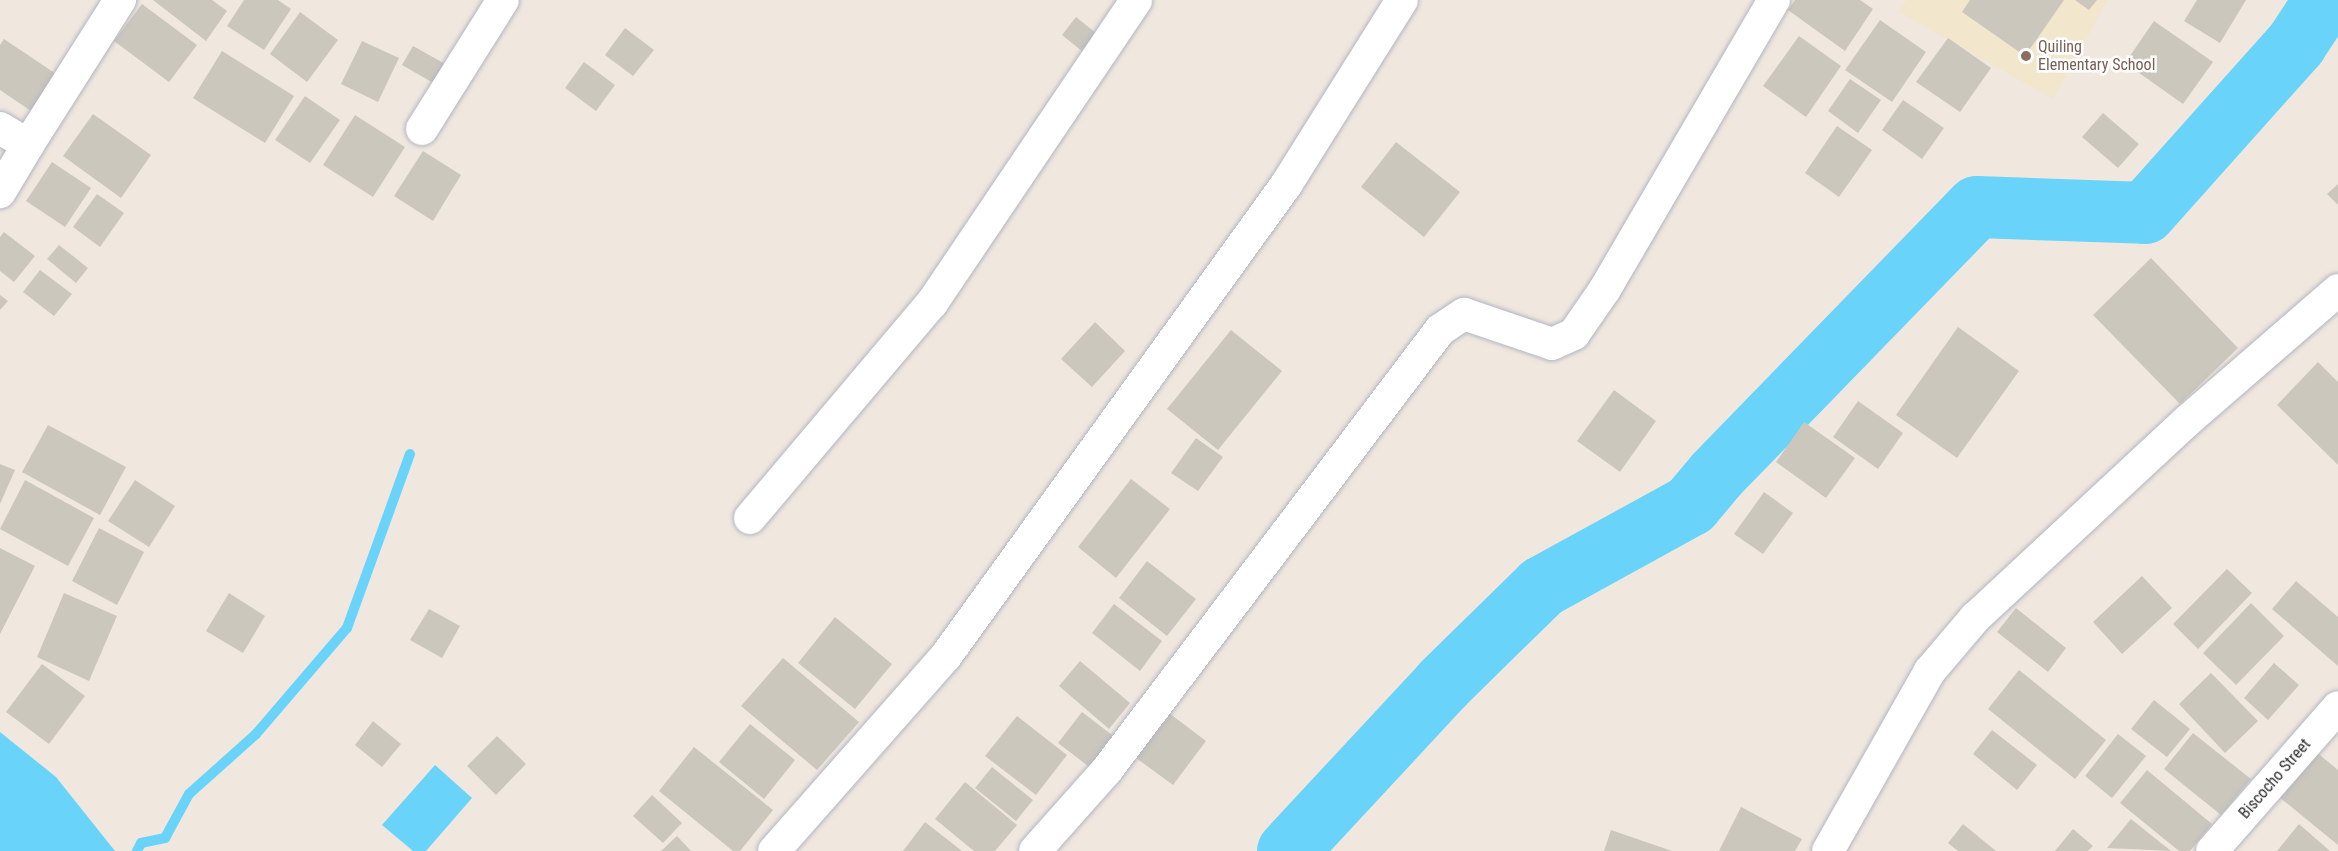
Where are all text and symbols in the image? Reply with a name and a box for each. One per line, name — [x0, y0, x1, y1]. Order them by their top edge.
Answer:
place label: Quiling Elementary School — [2038, 37, 2155, 75]
marker: Quiling Elementary School — [2019, 49, 2033, 63]
street label: Biscocho Street — [2235, 735, 2315, 823]

